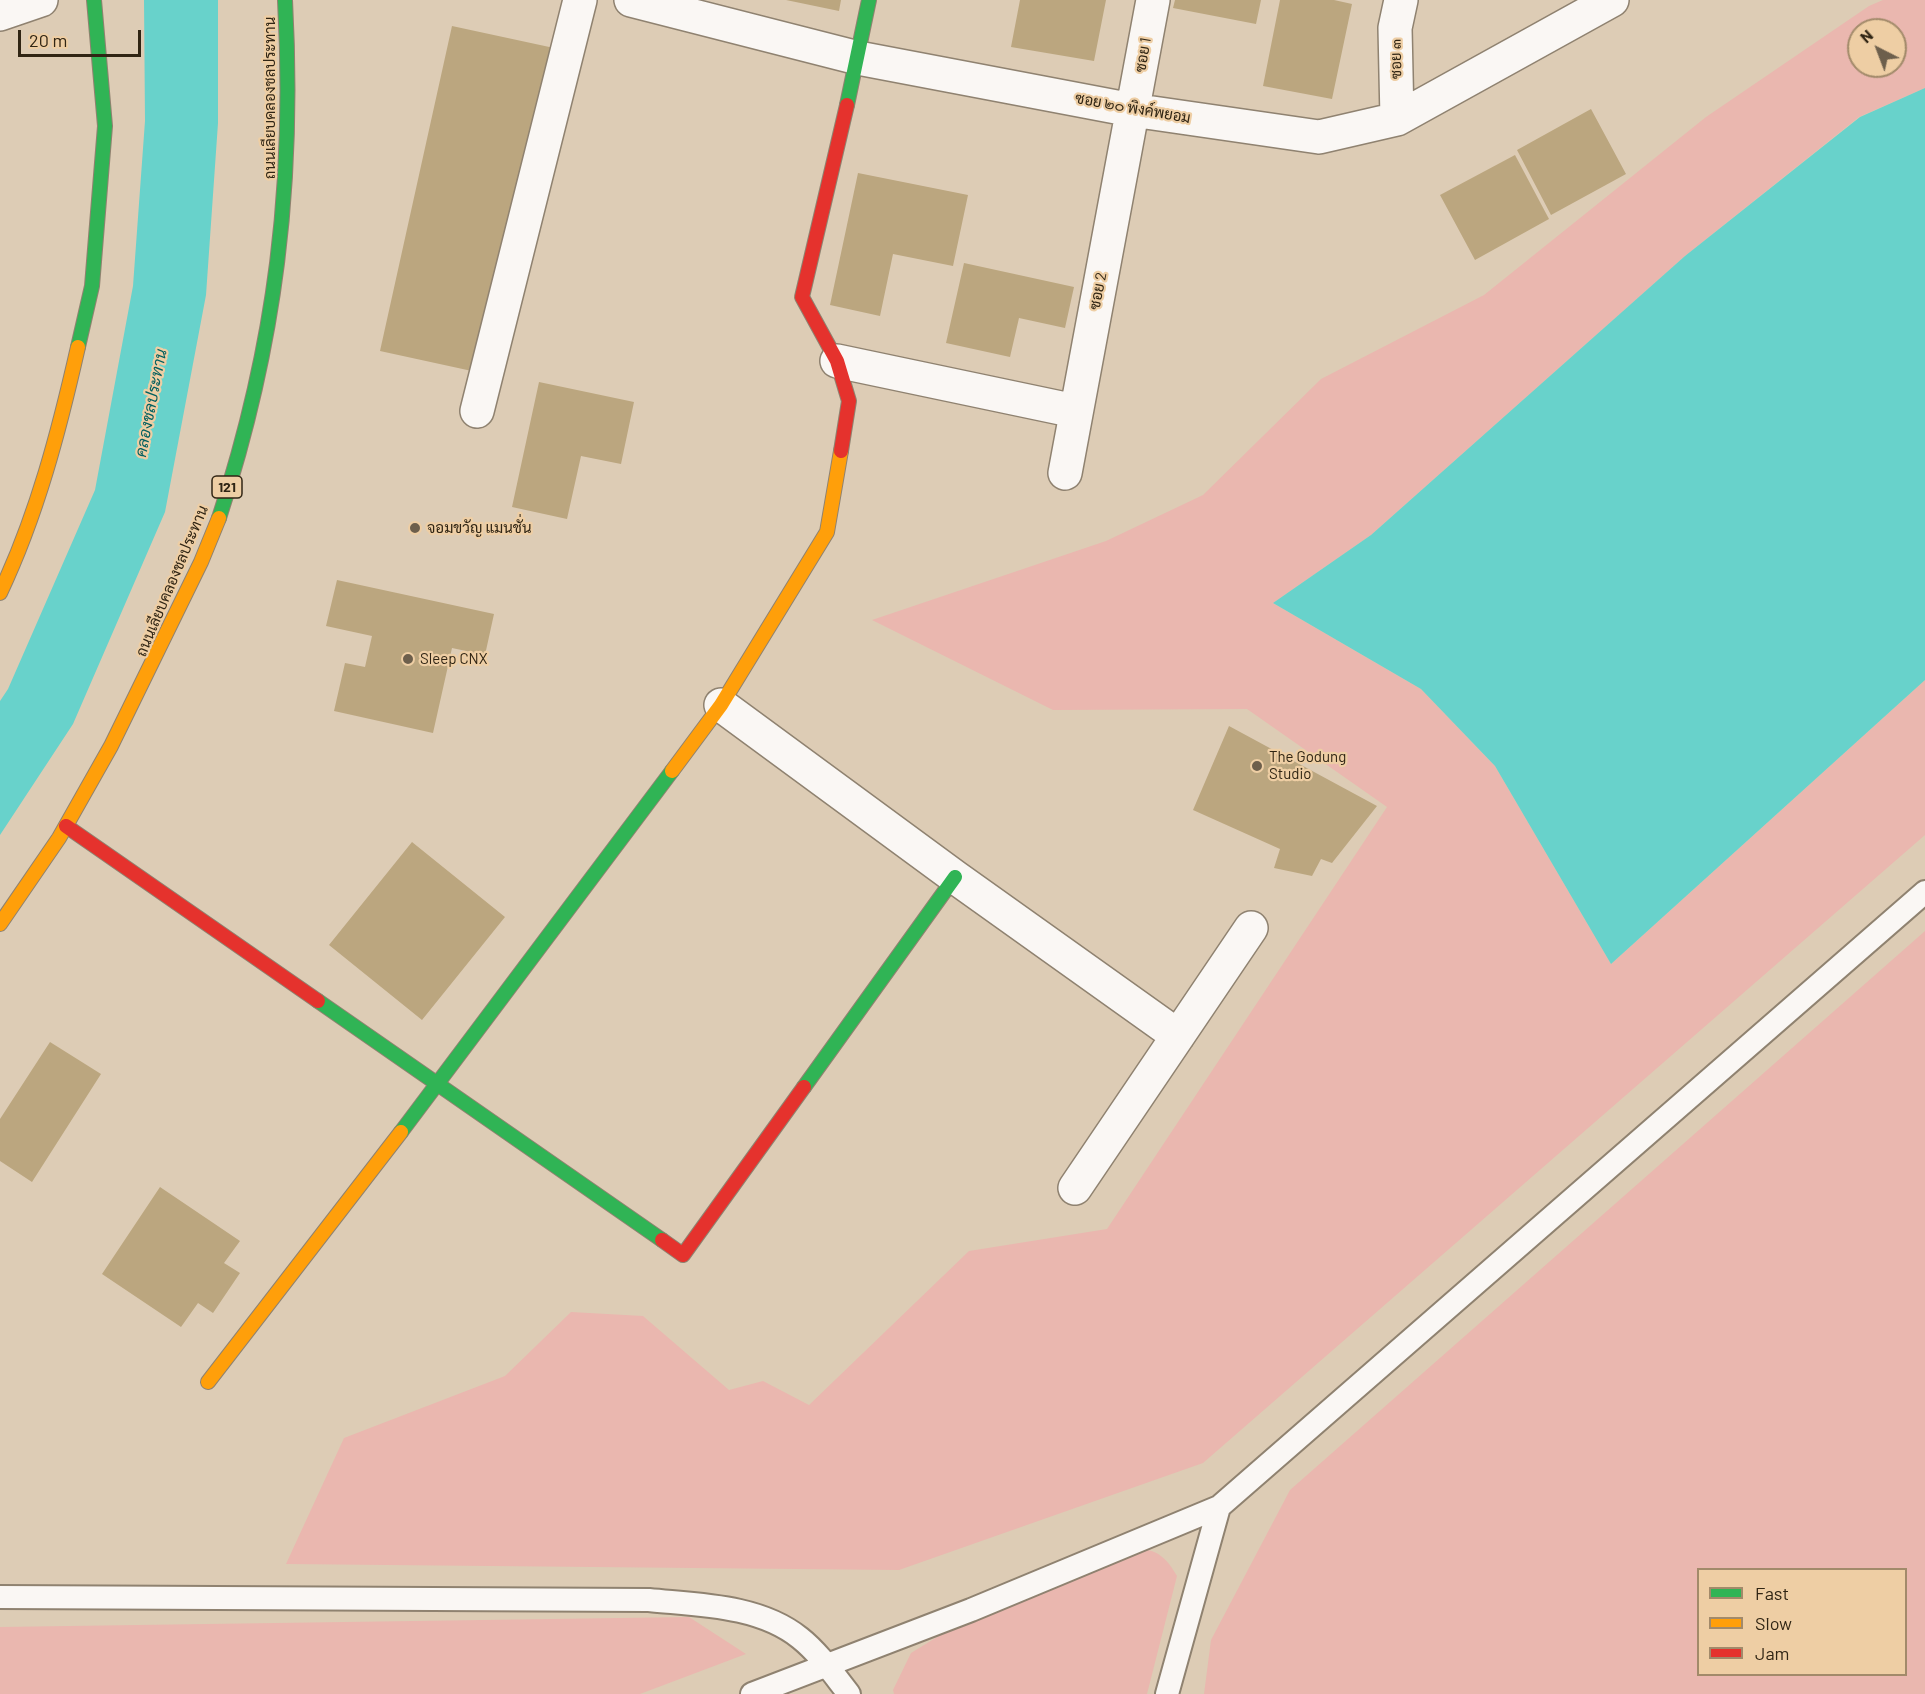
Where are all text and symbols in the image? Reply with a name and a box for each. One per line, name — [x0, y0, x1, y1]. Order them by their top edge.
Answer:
street label: ถนนเลียบคลองชลประทาน — [261, 17, 279, 179]
scale bar — [21, 18, 144, 56]
north arrow — [1847, 18, 1907, 78]
text: N — [1856, 25, 1876, 46]
text: 20 m — [29, 29, 67, 51]
street label: ซอย 1 — [1131, 36, 1155, 74]
street label: ซอย ๓ — [1387, 39, 1405, 79]
street label: ซอย ๒๐ พิงค์พยอม — [1074, 89, 1192, 127]
street label: ซอย 2 — [1086, 271, 1110, 311]
water label: คลองชลประทาน — [131, 347, 171, 459]
road number: 121 — [212, 476, 242, 498]
street label: ถนนเลียบคลองชลประทาน — [132, 503, 212, 659]
place label: จอมขวัญ แมนชั่น — [427, 519, 531, 537]
marker: จอมขวัญ แมนชั่น — [408, 521, 422, 535]
place label: Sleep CNX — [420, 650, 488, 668]
marker: Sleep CNX — [401, 652, 415, 666]
place label: The Godung Studio — [1269, 748, 1346, 783]
marker: The Godung Studio — [1250, 759, 1264, 773]
legend — [1697, 1568, 1907, 1676]
text: Fast — [1755, 1582, 1789, 1604]
text: Slow — [1755, 1612, 1792, 1634]
text: Jam — [1755, 1642, 1789, 1664]

